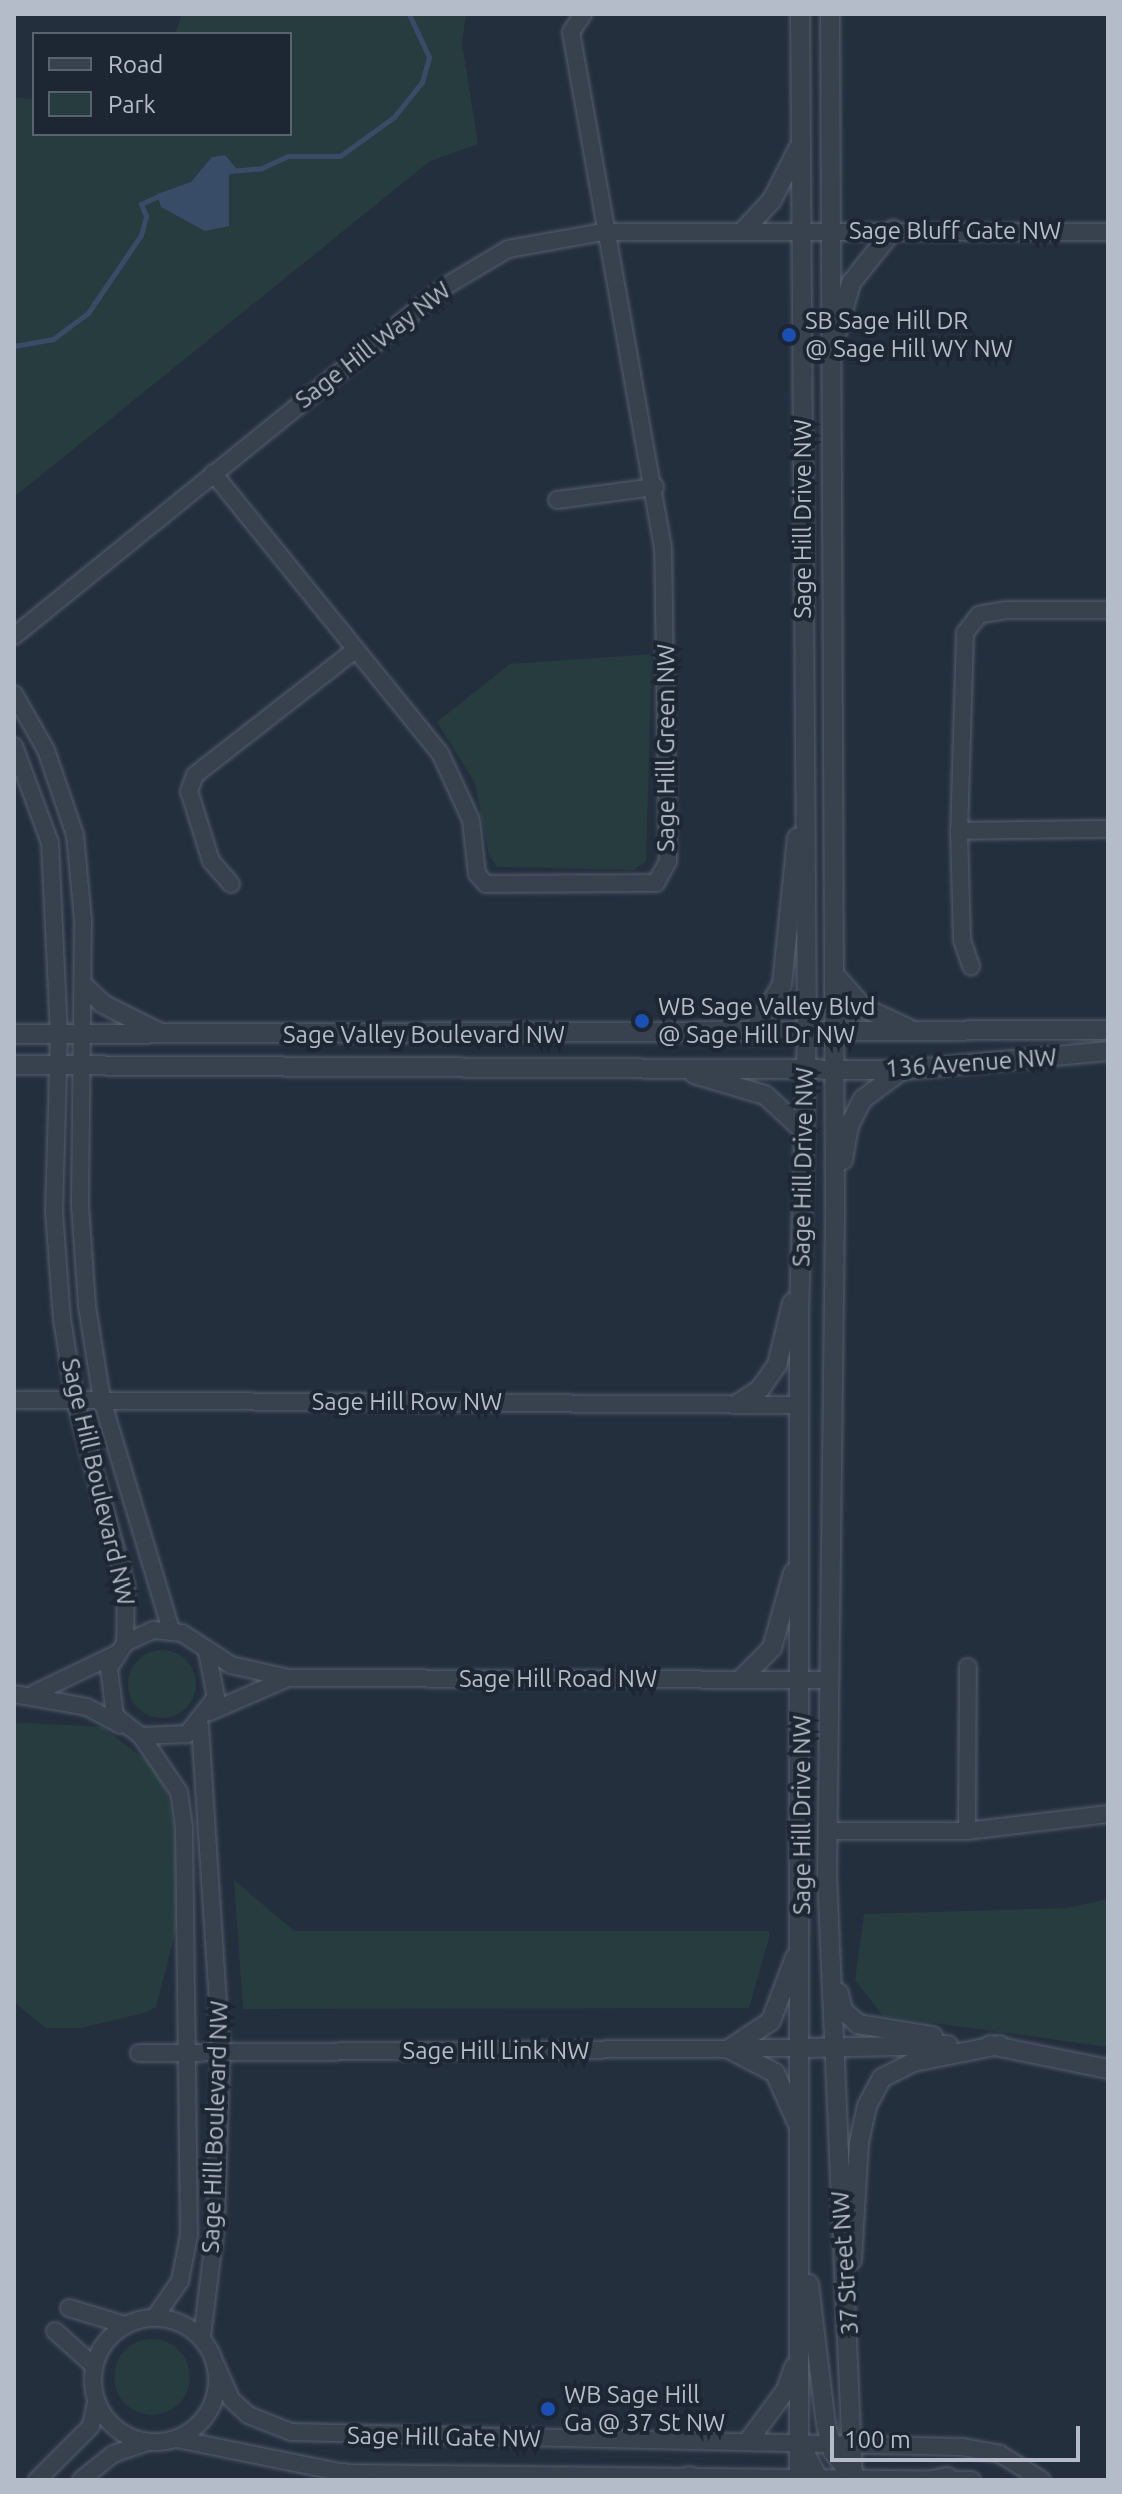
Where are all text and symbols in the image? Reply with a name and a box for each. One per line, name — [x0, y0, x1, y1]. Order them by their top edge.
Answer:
legend — [32, 32, 292, 136]
text: Road — [108, 51, 163, 78]
text: Park — [108, 91, 156, 118]
street label: Sage Bluff Gate NW — [849, 217, 1061, 245]
street label: Sage Hill Way NW — [290, 276, 456, 414]
place label: SB Sage Hill DR @ Sage Hill WY NW — [805, 307, 1013, 363]
marker: SB Sage Hill DR @ Sage Hill WY NW — [780, 326, 798, 344]
street label: Sage Hill Drive NW — [789, 419, 817, 619]
street label: Sage Hill Green NW — [652, 644, 680, 852]
place label: WB Sage Valley Blvd @ Sage Hill Dr NW — [658, 993, 876, 1049]
marker: WB Sage Valley Blvd @ Sage Hill Dr NW — [633, 1012, 651, 1030]
street label: Sage Valley Boulevard NW — [283, 1021, 565, 1049]
street label: 136 Avenue NW — [884, 1043, 1058, 1083]
street label: Sage Hill Drive NW — [787, 1067, 819, 1267]
street label: Sage Hill Boulevard NW — [56, 1356, 140, 1608]
street label: Sage Hill Row NW — [312, 1388, 502, 1416]
street label: Sage Hill Road NW — [459, 1665, 657, 1693]
street label: Sage Hill Drive NW — [788, 1715, 816, 1915]
street label: Sage Hill Boulevard NW — [196, 2000, 234, 2254]
street label: Sage Hill Link NW — [403, 2037, 589, 2065]
street label: 37 Street NW — [826, 2190, 864, 2336]
place label: WB Sage Hill Ga @ 37 St NW — [564, 2381, 725, 2437]
marker: WB Sage Hill Ga @ 37 St NW — [539, 2400, 557, 2418]
scale bar — [834, 2410, 1084, 2460]
street label: Sage Hill Gate NW — [347, 2421, 541, 2453]
text: 100 m — [844, 2426, 911, 2453]

